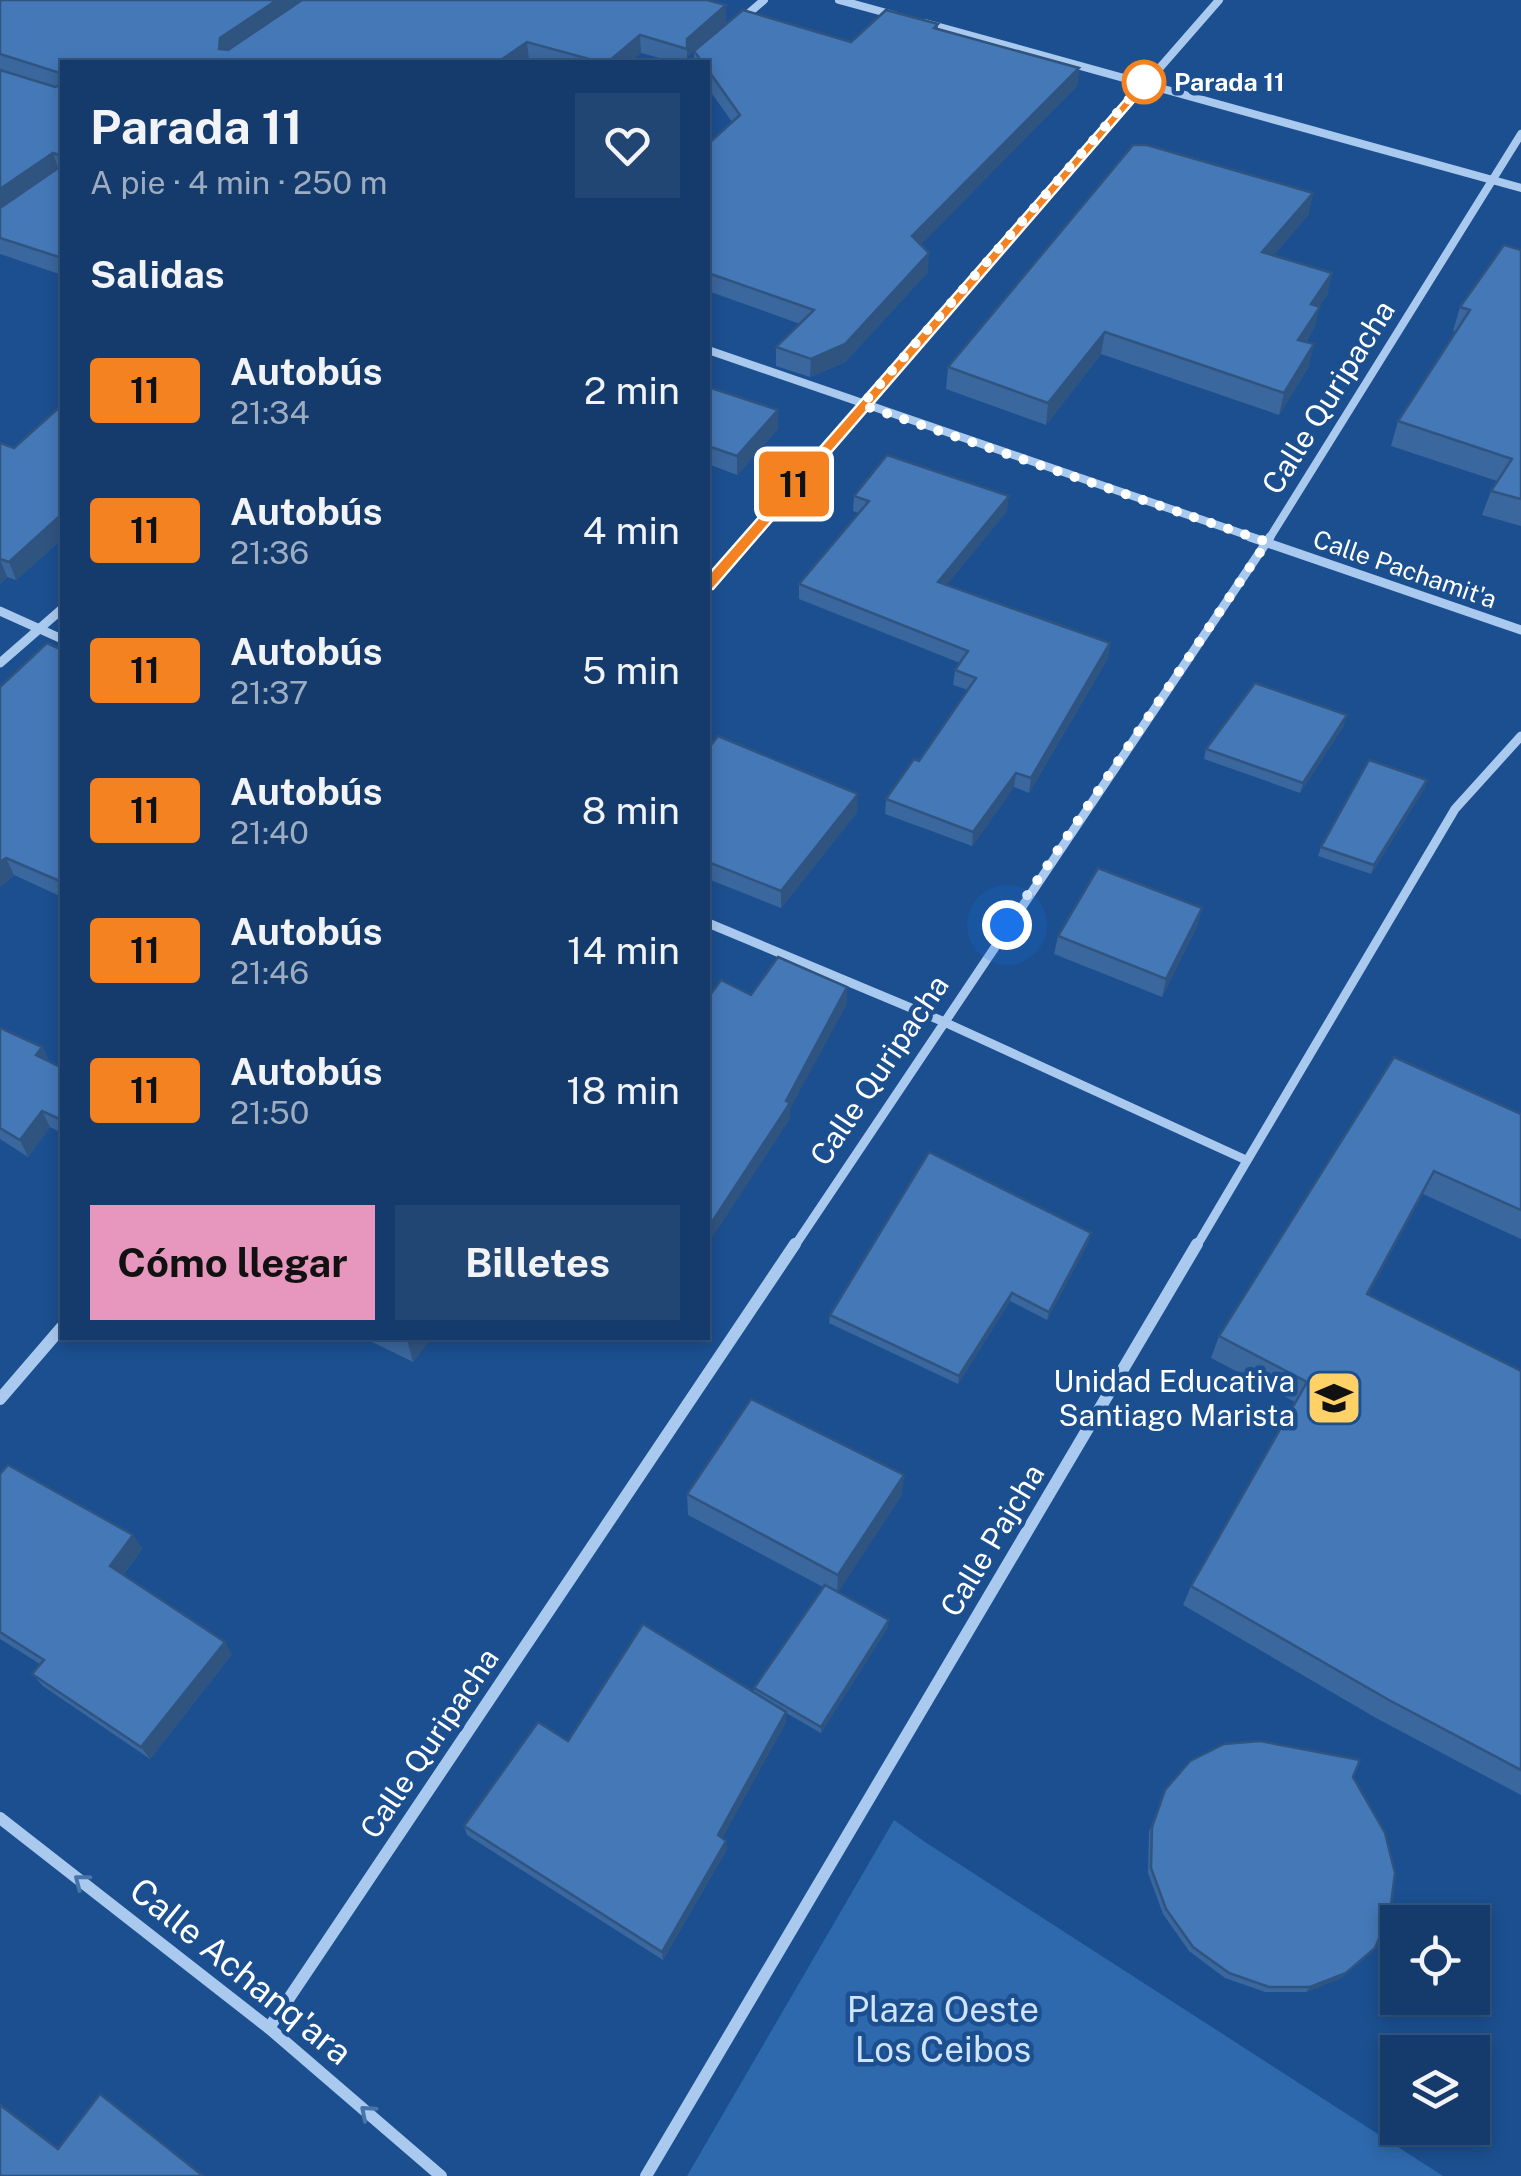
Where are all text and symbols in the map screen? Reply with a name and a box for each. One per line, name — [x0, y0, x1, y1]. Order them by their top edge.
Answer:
marker: Parada 11 — [1123, 61, 1165, 103]
place label: Parada 11 — [1174, 67, 1285, 97]
button: heart — [575, 93, 680, 198]
text: Parada 11 — [90, 98, 303, 155]
text: A pie · 4 min · 250 m — [90, 164, 388, 201]
text: Salidas — [90, 252, 225, 297]
street label: Calle Quripacha — [1254, 293, 1402, 501]
text: Autobús — [230, 349, 382, 394]
text: 2 min — [584, 368, 680, 413]
text: 11 — [130, 370, 160, 411]
text: 21:34 — [230, 394, 310, 431]
line badge: 11 — [749, 452, 839, 516]
text: 11 — [779, 464, 809, 505]
text: Autobús — [230, 489, 382, 534]
text: 4 min — [582, 508, 680, 553]
text: 11 — [130, 510, 160, 551]
street label: Calle Pachamit'a — [1309, 524, 1501, 614]
text: 21:36 — [230, 534, 309, 571]
text: Autobús — [230, 629, 382, 674]
text: 5 min — [582, 648, 680, 693]
text: 11 — [130, 650, 160, 691]
text: 21:37 — [230, 674, 308, 711]
text: Autobús — [230, 769, 382, 814]
text: 8 min — [582, 788, 680, 833]
text: 11 — [130, 790, 160, 831]
text: 21:40 — [230, 814, 309, 851]
your location — [982, 900, 1032, 950]
text: Autobús — [230, 909, 382, 954]
text: 14 min — [567, 928, 680, 973]
text: 11 — [130, 930, 160, 971]
text: 21:46 — [230, 954, 309, 991]
street label: Calle Quripacha — [802, 968, 956, 1172]
text: Autobús — [230, 1049, 382, 1094]
text: 18 min — [566, 1068, 680, 1113]
text: 11 — [130, 1070, 160, 1111]
text: 21:50 — [230, 1094, 309, 1131]
button: Cómo llegar — [90, 1205, 375, 1320]
button: Billetes — [395, 1205, 680, 1320]
place label: Unidad Educativa Santiago Marista — [1053, 1363, 1295, 1433]
school or university icon: Unidad Educativa Santiago Marista — [1304, 1368, 1364, 1428]
street label: Calle Pajcha — [932, 1457, 1052, 1623]
street label: Calle Quripacha — [352, 1641, 506, 1845]
street label: Calle Achanq'ara — [122, 1869, 360, 2073]
one-way arrow — [75, 1876, 93, 1893]
map controls — [1380, 1905, 1490, 2145]
button: locate — [1380, 1905, 1490, 2015]
park label: Plaza Oeste Los Ceibos — [847, 1989, 1039, 2070]
button: layers — [1380, 2035, 1490, 2145]
one-way arrow — [361, 2106, 379, 2124]

